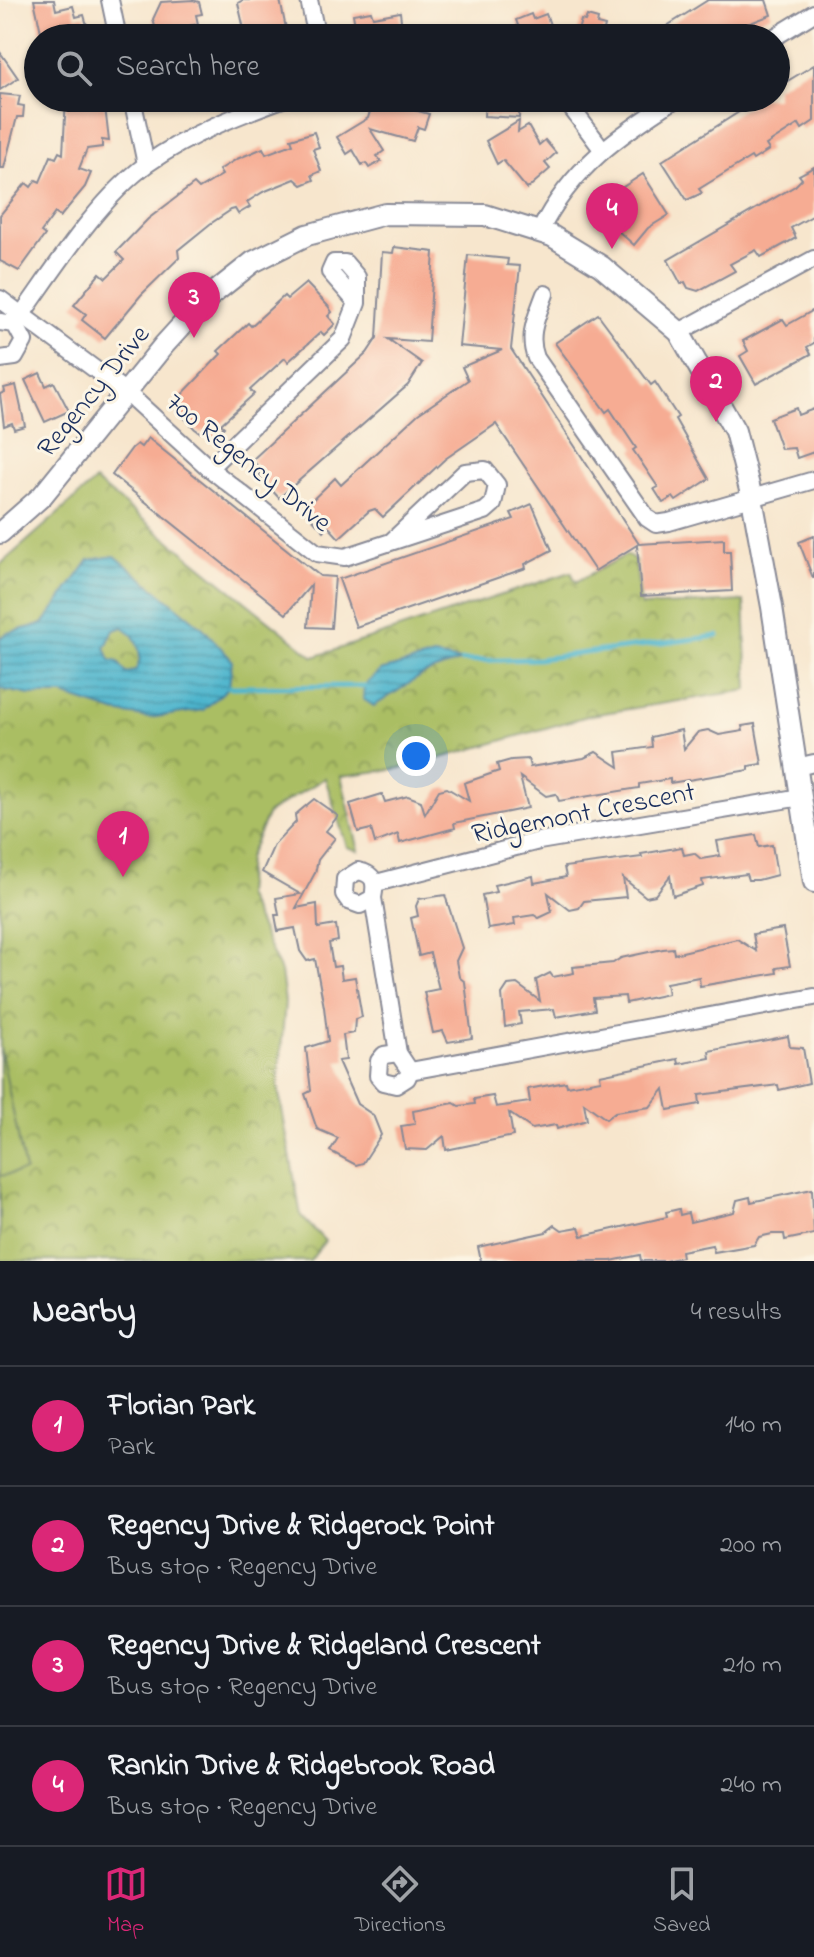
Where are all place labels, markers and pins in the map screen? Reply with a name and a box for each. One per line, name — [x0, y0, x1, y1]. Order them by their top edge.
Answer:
pin: 4 — [586, 183, 638, 249]
pin: 3 — [168, 272, 220, 338]
pin: 2 — [690, 356, 742, 422]
pin: 1 — [97, 811, 149, 877]

